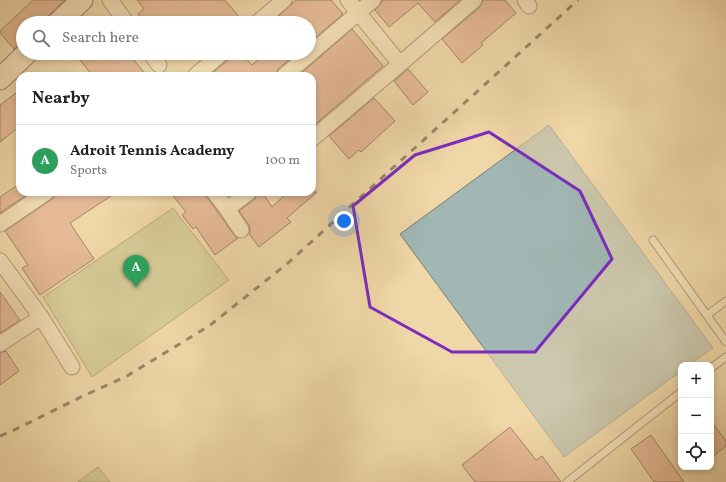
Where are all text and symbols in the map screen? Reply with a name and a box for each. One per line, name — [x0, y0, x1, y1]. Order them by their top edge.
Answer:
search box — [16, 16, 316, 60]
icon: search — [30, 27, 52, 49]
text: Search here — [62, 28, 139, 49]
text: Nearby — [32, 87, 90, 110]
text: Adroit Tennis Academy — [70, 141, 234, 162]
text: A — [40, 152, 50, 170]
text: 100 m — [265, 152, 300, 170]
text: Sports — [70, 162, 107, 180]
your location — [334, 211, 354, 231]
pin: A — [123, 255, 149, 288]
map controls — [678, 362, 714, 470]
button: + — [678, 362, 714, 398]
button: − — [678, 398, 714, 434]
button: locate — [678, 434, 714, 470]

